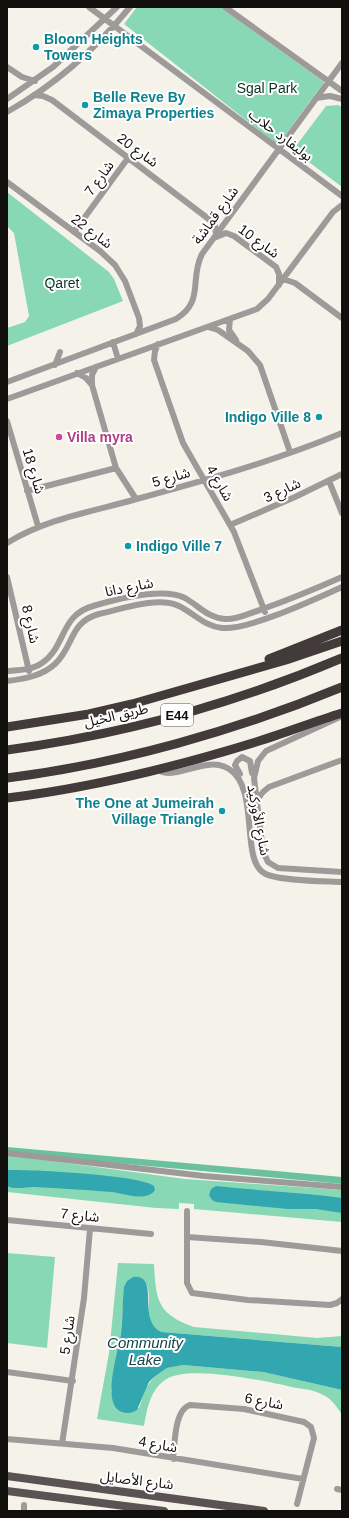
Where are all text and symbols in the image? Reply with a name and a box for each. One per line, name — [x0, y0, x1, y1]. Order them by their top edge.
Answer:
place label: Bloom Heights Towers — [44, 31, 143, 63]
marker: Bloom Heights Towers — [31, 42, 41, 52]
park label: Sgal Park — [237, 80, 298, 96]
place label: Belle Reve By Zimaya Properties — [93, 89, 215, 121]
marker: Belle Reve By Zimaya Properties — [80, 100, 90, 110]
street label: بوليفارد حلاب — [245, 106, 316, 165]
street label: شارع 20 — [113, 130, 162, 173]
street label: شارع 7 — [81, 158, 119, 200]
street label: شارع قماشة — [189, 183, 244, 249]
street label: شارع 22 — [67, 211, 115, 254]
street label: شارع 10 — [234, 221, 283, 264]
park label: Qaret — [44, 275, 80, 291]
place label: Indigo Ville 8 — [225, 409, 311, 425]
marker: Indigo Ville 8 — [314, 412, 324, 422]
place label: Villa myra — [67, 429, 133, 445]
marker: Villa myra — [54, 432, 64, 442]
street label: شارع 18 — [17, 446, 48, 497]
street label: شارع 4 — [201, 462, 237, 505]
street label: شارع 5 — [150, 464, 193, 493]
street label: شارع 3 — [261, 475, 304, 508]
place label: Indigo Ville 7 — [136, 538, 222, 554]
marker: Indigo Ville 7 — [123, 541, 133, 551]
street label: شارع دانا — [103, 574, 155, 602]
street label: شارع 8 — [16, 603, 43, 645]
street label: طريق الخيل — [82, 700, 150, 732]
road number: E44 — [161, 704, 193, 726]
street label: شارع الأوركيد — [241, 783, 274, 857]
place label: The One at Jumeirah Village Triangle — [76, 795, 214, 827]
marker: The One at Jumeirah Village Triangle — [217, 806, 227, 816]
street label: شارع 7 — [59, 1205, 100, 1228]
street label: شارع 5 — [56, 1315, 81, 1356]
water label: Community Lake — [107, 1334, 184, 1368]
street label: شارع 6 — [243, 1389, 285, 1416]
street label: شارع 4 — [137, 1433, 179, 1458]
street label: شارع الأصايل — [99, 1468, 175, 1495]

